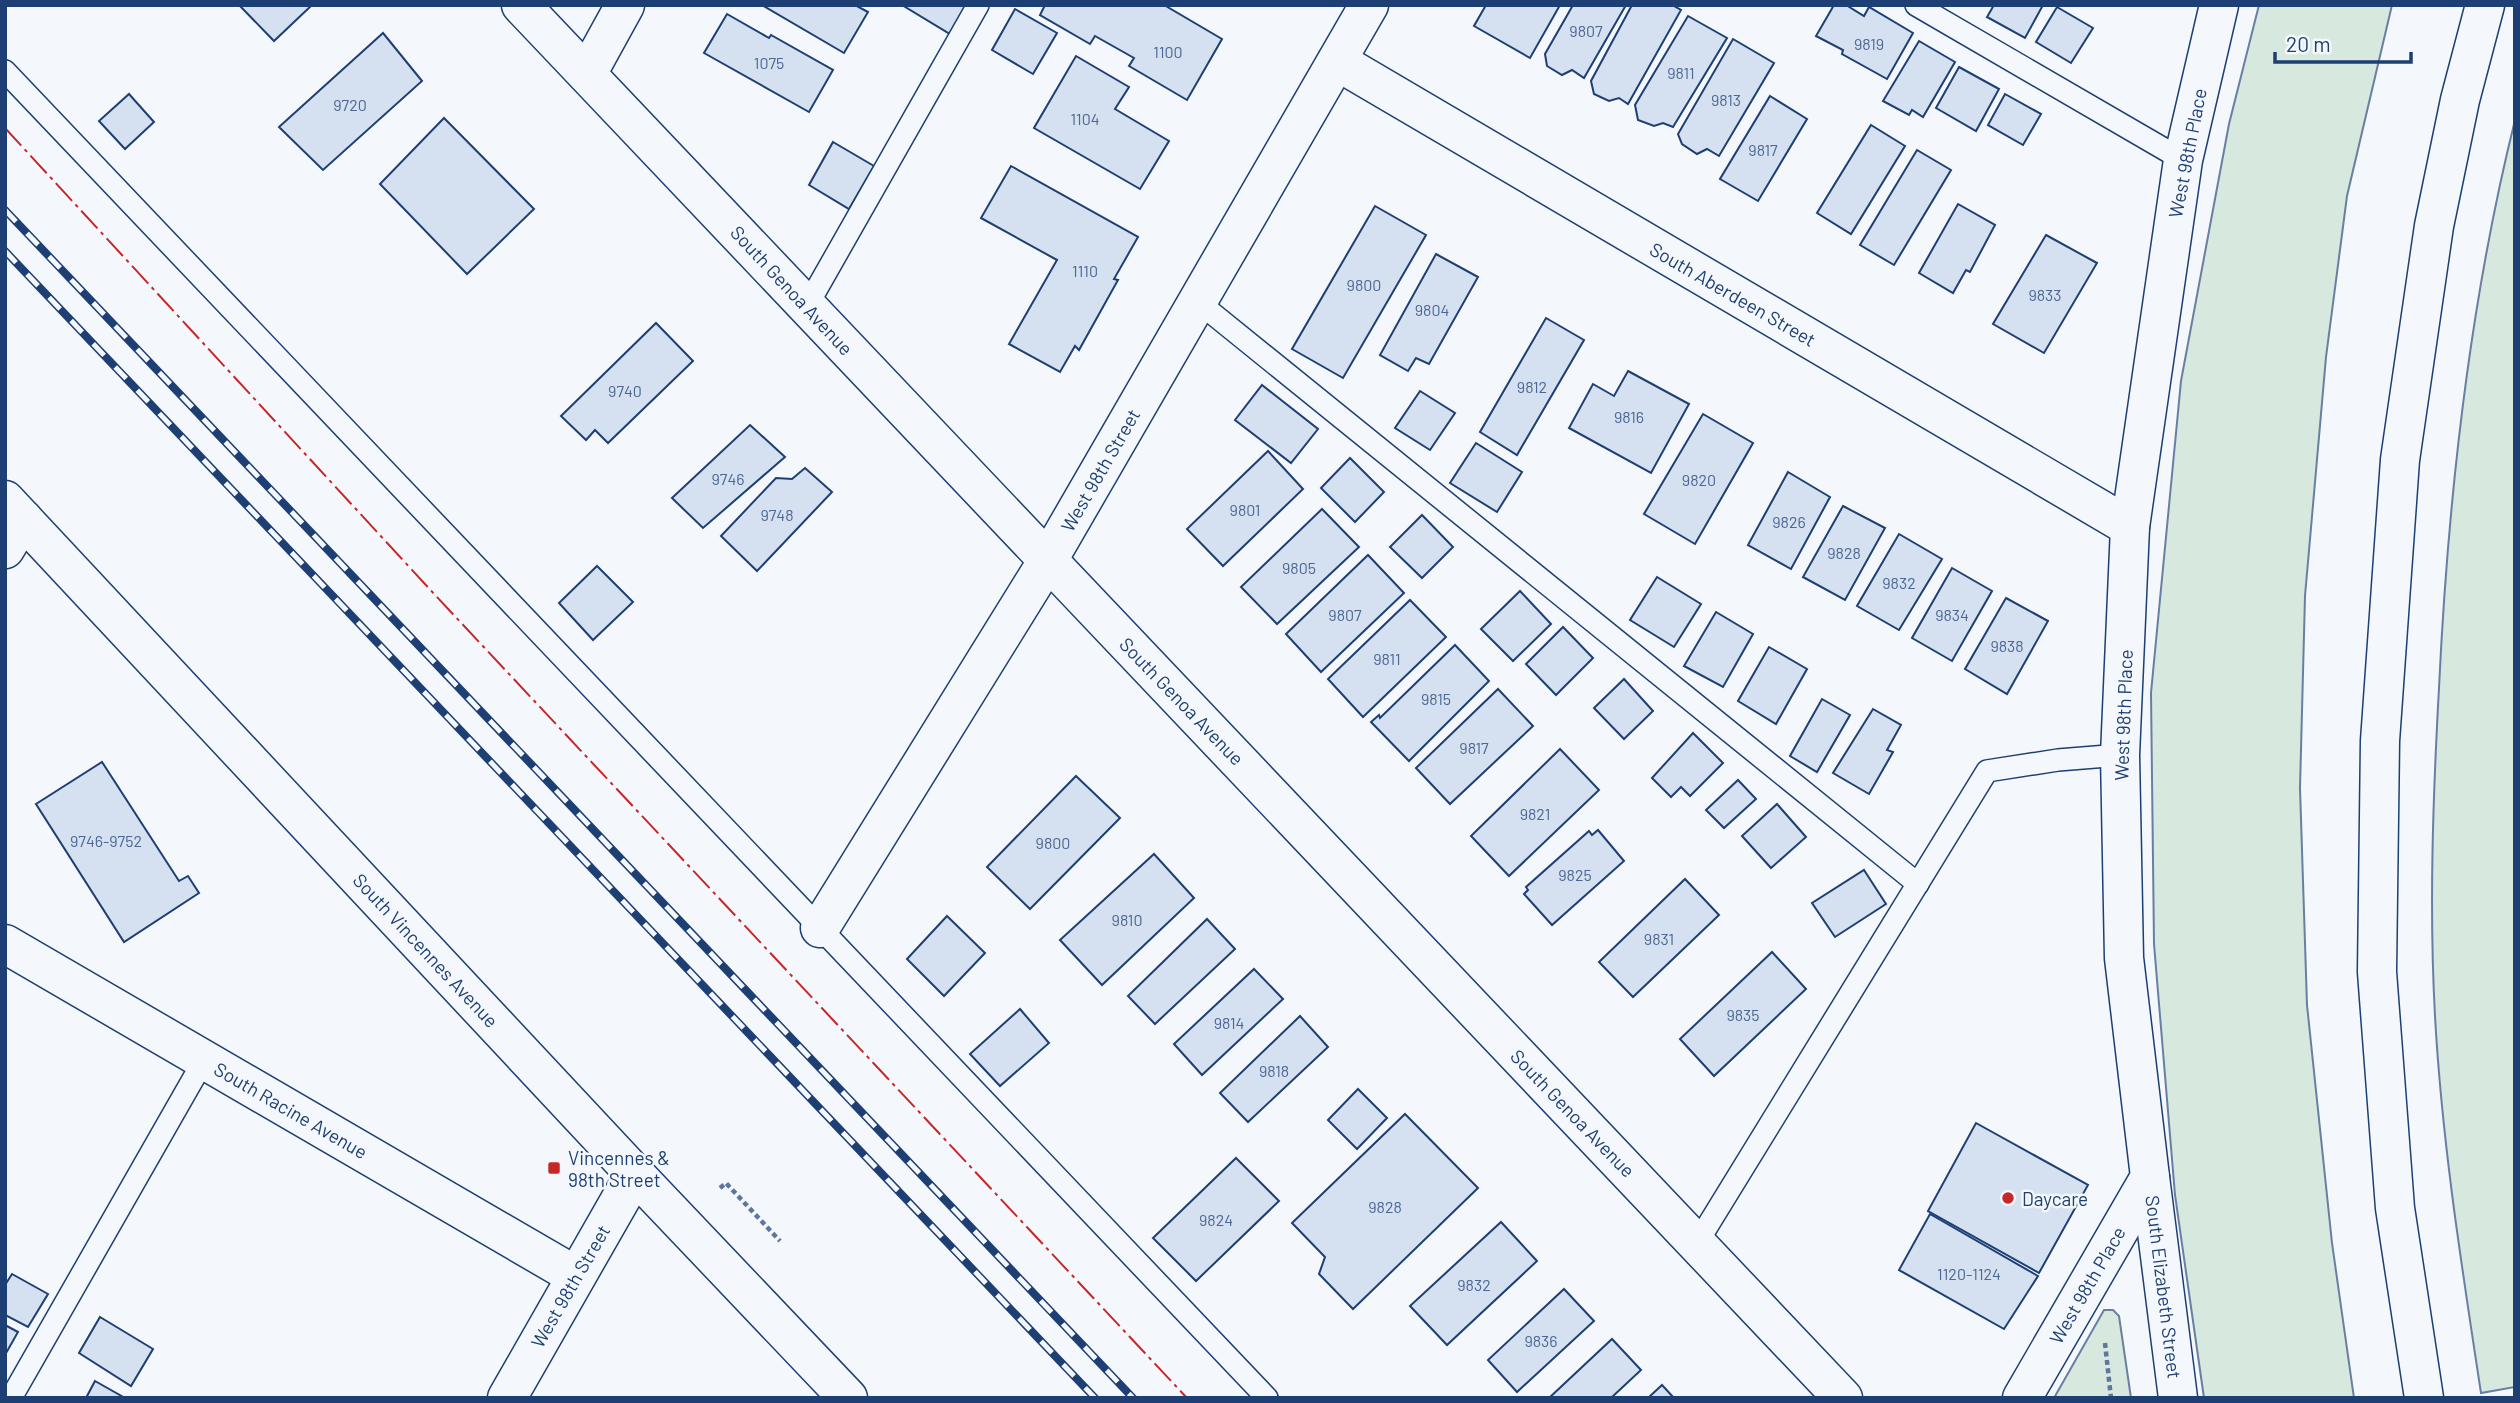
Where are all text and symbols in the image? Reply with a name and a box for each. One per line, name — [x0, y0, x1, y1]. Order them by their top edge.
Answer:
house number: 9807 — [1569, 21, 1603, 40]
scale bar — [2275, 21, 2412, 65]
text: 20 m — [2286, 31, 2331, 56]
house number: 9819 — [1854, 34, 1884, 53]
house number: 1100 — [1153, 42, 1183, 61]
house number: 1075 — [754, 53, 784, 72]
house number: 9811 — [1667, 63, 1695, 82]
street label: West 98th Place — [2163, 86, 2211, 220]
house number: 9813 — [1711, 90, 1741, 109]
house number: 9720 — [333, 95, 367, 114]
house number: 1104 — [1070, 109, 1100, 128]
house number: 9817 — [1748, 140, 1778, 159]
street label: South Genoa Avenue — [726, 220, 858, 360]
street label: South Aberdeen Street — [1646, 237, 1820, 351]
house number: 1110 — [1072, 261, 1098, 280]
house number: 9800 — [1347, 275, 1381, 294]
house number: 9833 — [2028, 285, 2062, 304]
house number: 9804 — [1415, 300, 1449, 319]
house number: 9812 — [1517, 377, 1547, 396]
house number: 9740 — [608, 381, 642, 400]
street label: West 98th Street — [1055, 404, 1145, 536]
house number: 9816 — [1614, 407, 1644, 426]
house number: 9746 — [712, 469, 744, 488]
house number: 9820 — [1682, 470, 1716, 489]
house number: 9801 — [1230, 500, 1260, 519]
house number: 9748 — [760, 505, 794, 524]
house number: 9826 — [1772, 512, 1806, 531]
house number: 9828 — [1827, 543, 1861, 562]
house number: 9805 — [1282, 558, 1316, 577]
house number: 9832 — [1882, 573, 1916, 592]
house number: 9807 — [1328, 605, 1362, 624]
house number: 9834 — [1935, 605, 1969, 624]
street label: South Genoa Avenue — [1115, 632, 1249, 770]
house number: 9838 — [1990, 636, 2024, 655]
house number: 9811 — [1373, 649, 1401, 668]
street label: West 98th Place — [2109, 649, 2137, 781]
house number: 9815 — [1421, 689, 1451, 708]
house number: 9817 — [1459, 738, 1489, 757]
house number: 9821 — [1520, 804, 1550, 823]
house number: 9746-9752 — [70, 831, 142, 850]
house number: 9800 — [1036, 833, 1070, 852]
house number: 9825 — [1558, 865, 1592, 884]
street label: South Vincennes Avenue — [349, 868, 503, 1032]
house number: 9810 — [1112, 910, 1142, 929]
house number: 9831 — [1644, 929, 1674, 948]
house number: 9835 — [1726, 1005, 1760, 1024]
house number: 9814 — [1214, 1013, 1244, 1032]
street label: South Genoa Avenue — [1506, 1044, 1640, 1182]
street label: South Racine Avenue — [210, 1057, 372, 1163]
house number: 9818 — [1259, 1061, 1289, 1080]
place label: Vincennes & 98th Street — [568, 1146, 670, 1191]
marker: Vincennes & 98th Street — [546, 1160, 562, 1176]
place label: Daycare — [2022, 1187, 2088, 1210]
marker: Daycare — [2000, 1190, 2016, 1206]
street label: South Elizabeth Street — [2141, 1194, 2187, 1380]
house number: 9828 — [1368, 1197, 1402, 1216]
house number: 9824 — [1199, 1210, 1233, 1229]
street label: West 98th Street — [525, 1220, 615, 1352]
street label: West 98th Place — [2044, 1222, 2130, 1348]
house number: 1120-1124 — [1937, 1264, 2001, 1283]
house number: 9832 — [1457, 1275, 1491, 1294]
house number: 9836 — [1524, 1331, 1558, 1350]

